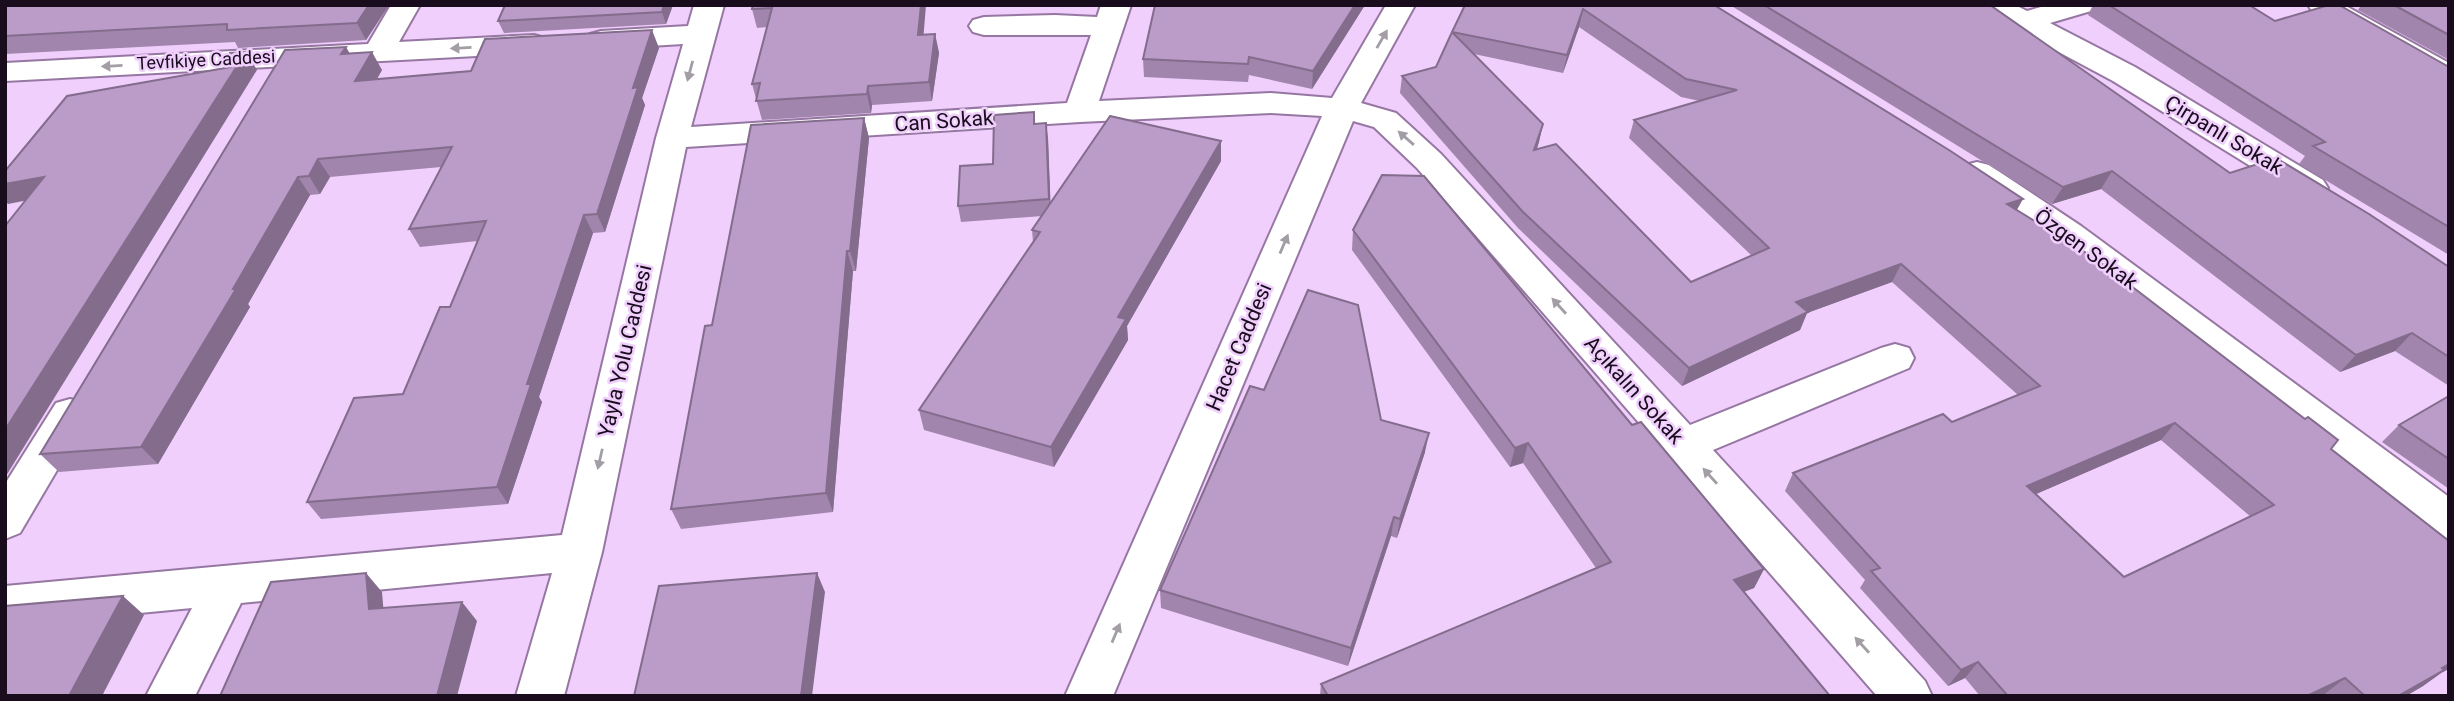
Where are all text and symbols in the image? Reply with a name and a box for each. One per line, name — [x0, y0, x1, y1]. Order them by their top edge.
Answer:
one-way arrow — [1376, 30, 1388, 49]
one-way arrow — [450, 43, 472, 54]
street label: Tevfikiye Caddesi — [136, 45, 276, 74]
one-way arrow — [100, 60, 122, 71]
one-way arrow — [685, 61, 695, 82]
street label: Çirpanlı Sokak — [2161, 90, 2288, 180]
street label: Can Sokak — [894, 106, 995, 136]
one-way arrow — [1397, 131, 1414, 146]
street label: Özgen Sokak — [2030, 204, 2143, 295]
one-way arrow — [1278, 234, 1290, 254]
street label: Yayla Yolu Caddesi — [593, 262, 657, 440]
street label: Hacet Caddesi — [1201, 279, 1277, 415]
one-way arrow — [1551, 297, 1567, 315]
street label: Açıkalın Sokak — [1580, 331, 1689, 449]
one-way arrow — [595, 449, 606, 471]
one-way arrow — [1703, 468, 1719, 485]
one-way arrow — [1111, 622, 1122, 643]
one-way arrow — [1855, 637, 1871, 654]

